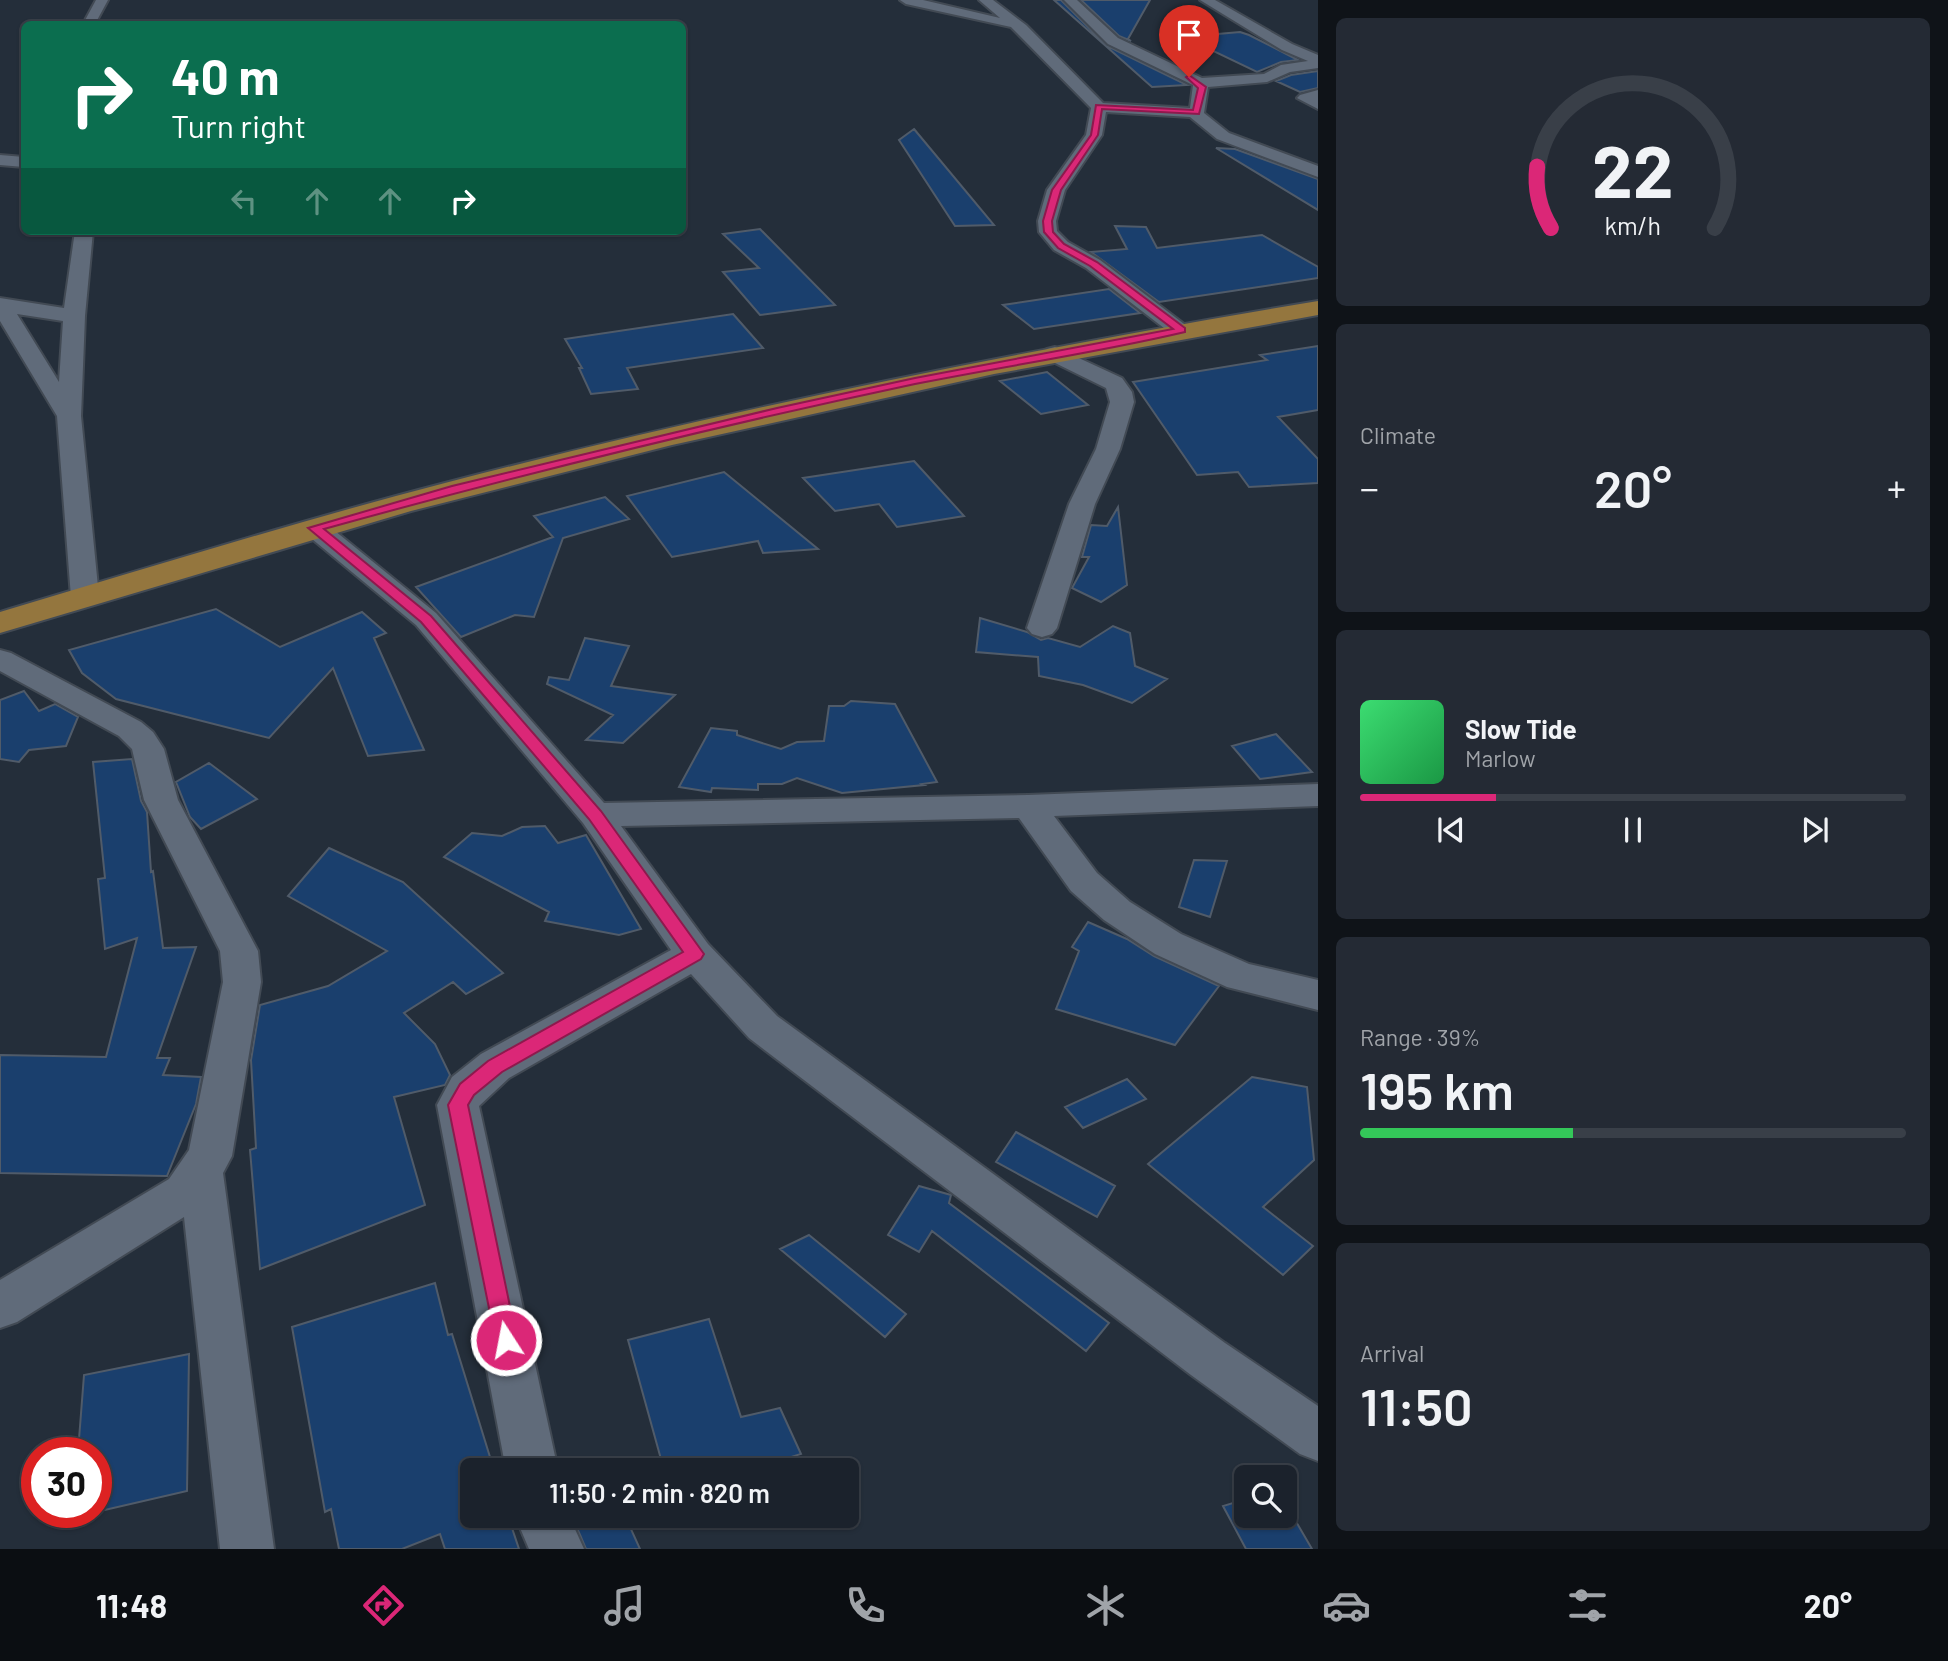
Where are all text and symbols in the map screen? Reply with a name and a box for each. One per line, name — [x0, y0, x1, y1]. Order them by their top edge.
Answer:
pin — [1159, 5, 1219, 77]
icon: arrive — [1170, 16, 1208, 54]
text: 40 m — [171, 46, 279, 105]
icon: right — [56, 49, 147, 140]
text: Turn right — [171, 106, 306, 144]
text: 22 — [1592, 125, 1674, 213]
icon: left — [225, 182, 263, 220]
icon: ahead — [298, 182, 336, 220]
icon: ahead — [371, 182, 409, 220]
icon: right — [444, 182, 482, 220]
text: km/h — [1605, 210, 1661, 240]
text: Climate — [1360, 421, 1436, 449]
text: 20° — [1594, 456, 1672, 518]
text: − — [1360, 464, 1379, 510]
text: + — [1887, 464, 1906, 510]
text: Slow Tide — [1465, 713, 1577, 744]
text: Marlow — [1465, 744, 1536, 772]
icon: previous — [1432, 811, 1470, 849]
icon: pause — [1614, 811, 1652, 849]
icon: next — [1796, 811, 1834, 849]
text: Range · 39% — [1360, 1023, 1480, 1051]
text: 195 km — [1360, 1058, 1514, 1120]
position arrow — [469, 1303, 543, 1377]
text: Arrival — [1360, 1339, 1424, 1367]
text: 11:50 — [1360, 1374, 1473, 1436]
speed limit sign: 30 — [21, 1437, 112, 1528]
map controls — [1234, 1465, 1297, 1528]
button: search — [1234, 1465, 1297, 1528]
text: 11:50 · 2 min · 820 m — [549, 1477, 770, 1508]
icon: directions — [359, 1581, 408, 1630]
icon: music — [600, 1581, 649, 1630]
icon: phone — [841, 1581, 890, 1630]
icon: climate — [1081, 1581, 1130, 1630]
icon: car — [1322, 1581, 1371, 1630]
icon: filters — [1563, 1581, 1612, 1630]
text: 11:48 — [96, 1586, 167, 1624]
text: 20° — [1804, 1586, 1852, 1624]

